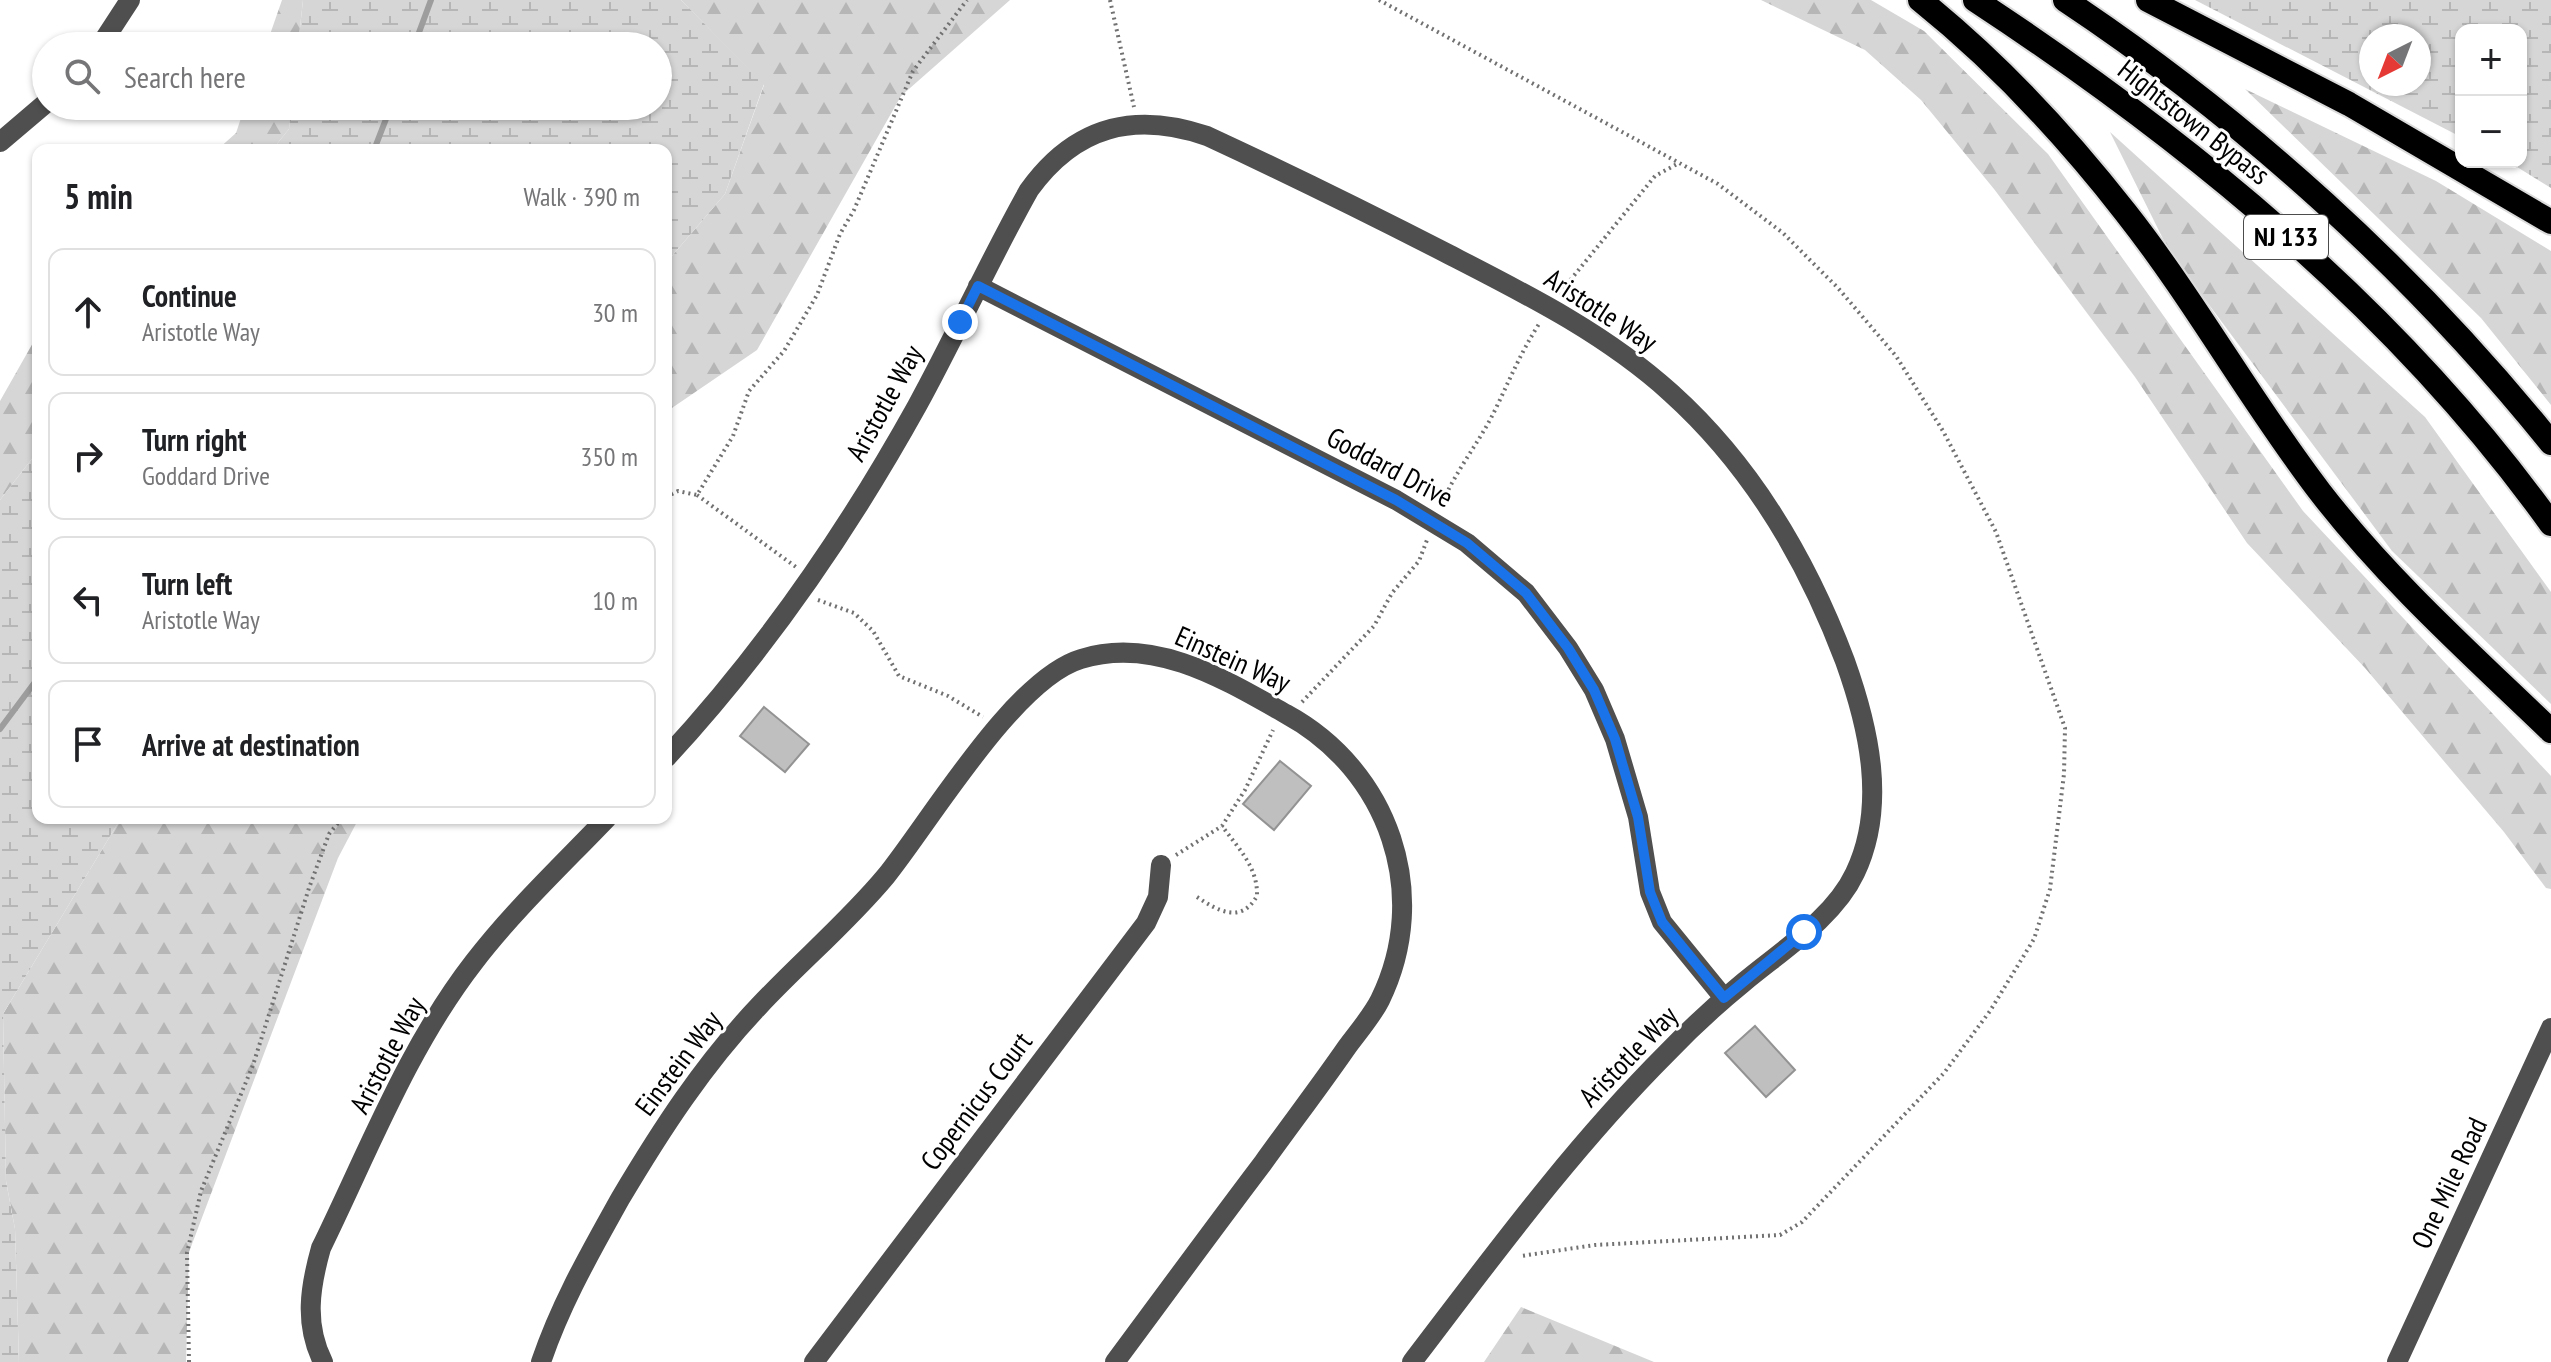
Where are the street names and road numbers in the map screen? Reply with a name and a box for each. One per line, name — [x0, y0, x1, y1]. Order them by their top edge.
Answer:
street label: Hightstown Bypass — [2111, 51, 2278, 192]
road number: NJ 133 — [2244, 215, 2328, 259]
street label: Aristotle Way — [1538, 260, 1665, 360]
street label: Aristotle Way — [837, 338, 931, 467]
street label: Goddard Drive — [1321, 418, 1460, 515]
street label: Einstein Way — [1170, 617, 1297, 701]
street label: Aristotle Way — [340, 990, 433, 1119]
street label: Aristotle Way — [1570, 997, 1685, 1114]
street label: Einstein Way — [626, 1002, 729, 1123]
street label: Copernicus Court — [912, 1024, 1040, 1177]
street label: One Mile Road — [2402, 1111, 2495, 1254]

